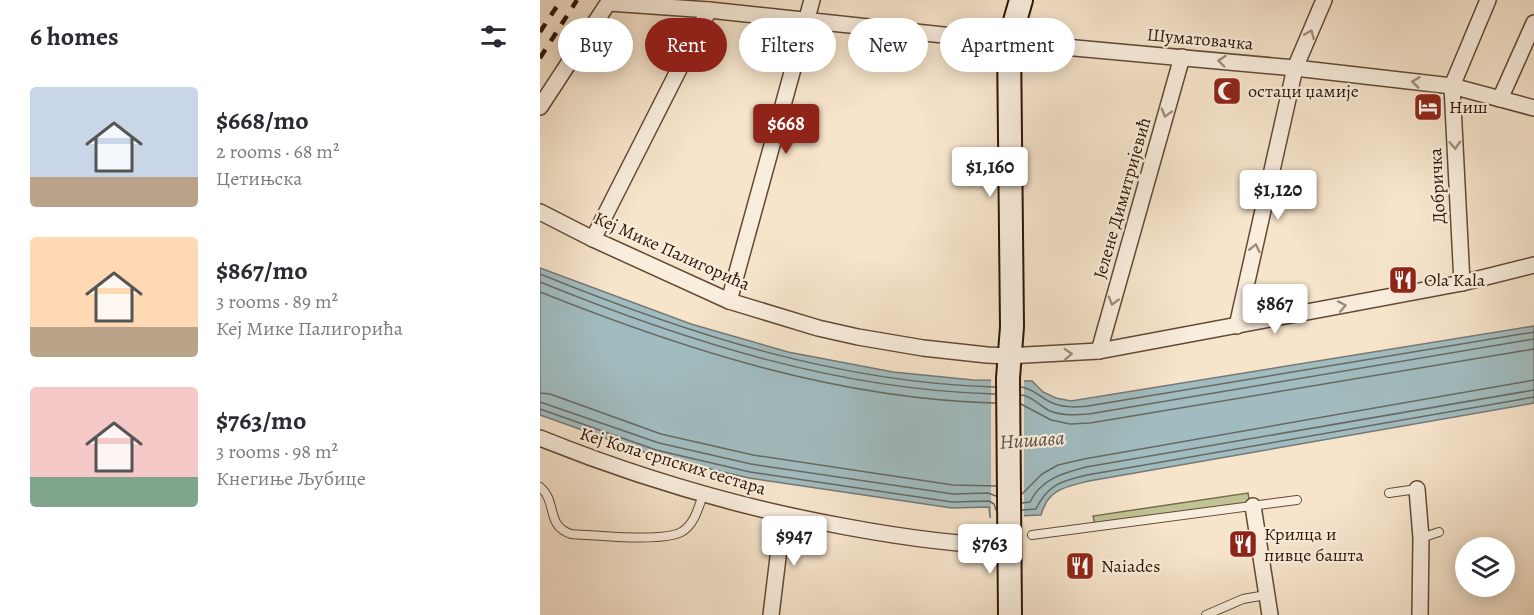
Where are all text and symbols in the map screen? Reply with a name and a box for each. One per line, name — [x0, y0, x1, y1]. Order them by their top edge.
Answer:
chip: Buy — [558, 18, 633, 72]
chip: Rent — [645, 18, 727, 72]
chip: Filters — [739, 18, 836, 72]
chip: New — [848, 18, 928, 72]
chip: Apartment — [940, 18, 1075, 72]
text: 6 homes — [30, 19, 119, 54]
icon: filters — [477, 20, 510, 53]
street label: Шуматовачка — [1146, 22, 1255, 56]
one-way arrow — [1303, 29, 1315, 40]
one-way arrow — [1217, 55, 1226, 68]
mosque icon: остаци џамије — [1211, 75, 1243, 107]
one-way arrow — [1411, 76, 1420, 89]
place label: остаци џамије — [1248, 79, 1359, 103]
hotel icon: Ниш — [1412, 91, 1444, 123]
place label: Ниш — [1449, 95, 1488, 119]
text: $668/mo — [216, 103, 309, 138]
pin: $668 — [750, 104, 822, 155]
one-way arrow — [1161, 107, 1173, 118]
text: $668 — [767, 110, 805, 137]
icon: home — [78, 111, 150, 183]
street label: Јелене Димитријевић — [1087, 114, 1157, 282]
text: 2 rooms · 68 m² — [216, 138, 340, 165]
one-way arrow — [1448, 140, 1461, 149]
pin: $1,160 — [941, 147, 1039, 198]
street label: Добричка — [1423, 147, 1451, 225]
text: $1,160 — [966, 153, 1014, 180]
text: Цетињска — [216, 165, 302, 192]
pin: $1,120 — [1229, 170, 1327, 221]
text: $1,120 — [1254, 176, 1302, 203]
street label: Кеј Мике Палигорића — [590, 206, 754, 296]
one-way arrow — [1247, 243, 1260, 253]
text: $867/mo — [216, 253, 308, 288]
icon: home — [78, 261, 150, 333]
restaurant icon: Ola Kala — [1387, 264, 1419, 296]
place label: Ola Kala — [1424, 268, 1486, 292]
pin: $867 — [1239, 284, 1311, 335]
text: 3 rooms · 89 m² — [216, 288, 338, 315]
text: $867 — [1257, 290, 1293, 317]
one-way arrow — [1108, 295, 1120, 306]
one-way arrow — [1337, 300, 1347, 313]
text: Кеј Мике Палигорића — [216, 315, 403, 342]
one-way arrow — [1063, 347, 1072, 360]
text: $763/mo — [216, 403, 306, 438]
icon: home — [78, 411, 150, 483]
street label: Кеј Кола српских сестара — [577, 421, 770, 501]
water label: Нишава — [999, 424, 1065, 456]
text: 3 rooms · 98 m² — [216, 438, 338, 465]
text: Кнегиње Љубице — [216, 465, 366, 492]
pin: $947 — [758, 516, 830, 567]
text: $947 — [776, 522, 812, 549]
place label: Крилца и пивце башта — [1264, 522, 1365, 567]
pin: $763 — [954, 524, 1026, 575]
restaurant icon: Крилца и пивце башта — [1227, 528, 1259, 560]
text: $763 — [972, 530, 1008, 557]
map controls — [1455, 537, 1515, 597]
button: layers — [1455, 537, 1515, 597]
restaurant icon: Naiades — [1064, 550, 1096, 582]
place label: Naiades — [1101, 554, 1160, 578]

